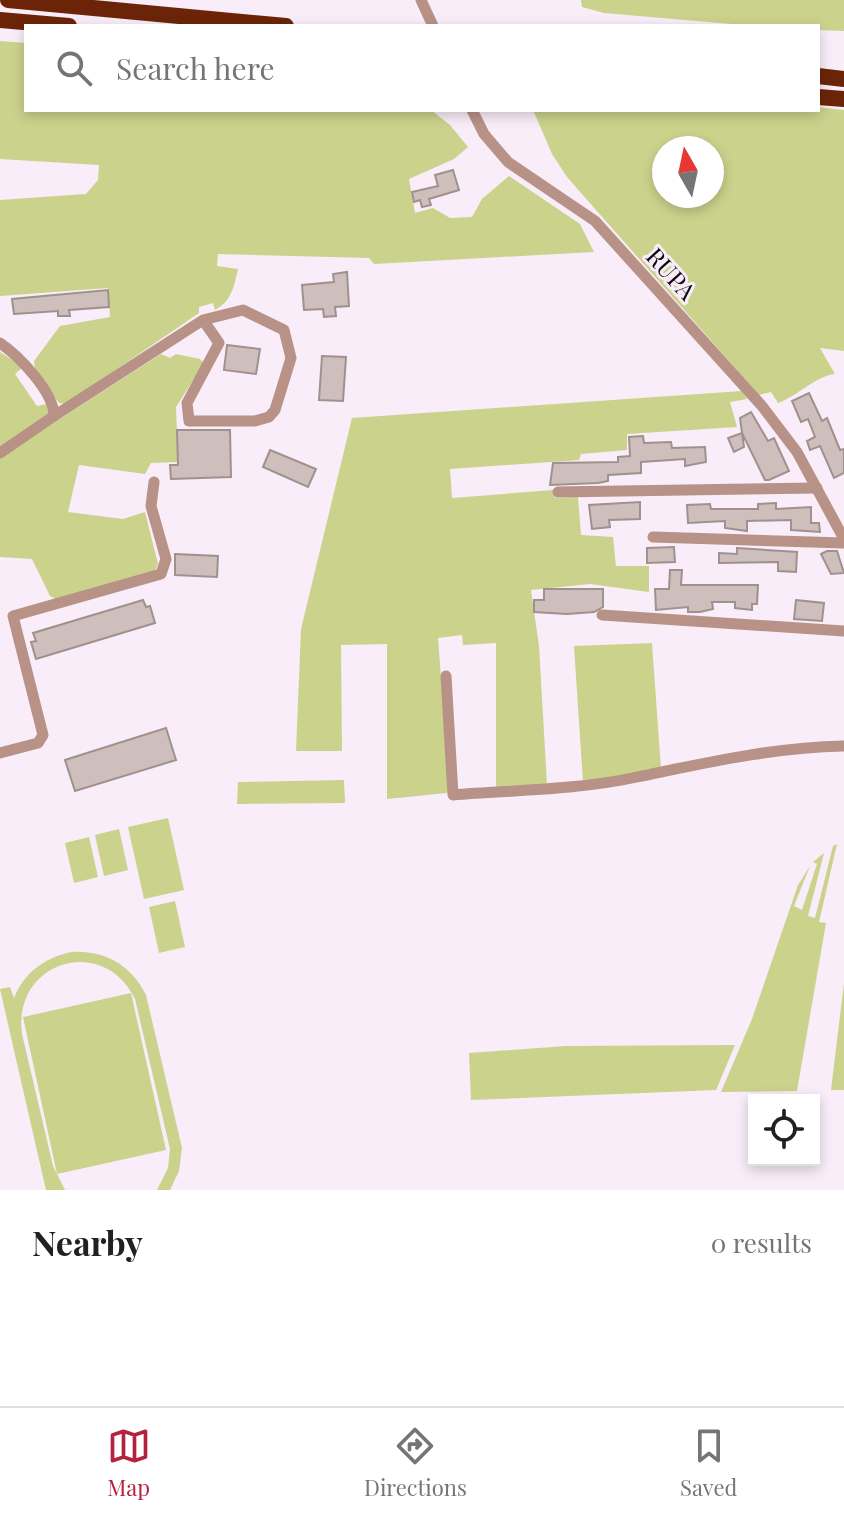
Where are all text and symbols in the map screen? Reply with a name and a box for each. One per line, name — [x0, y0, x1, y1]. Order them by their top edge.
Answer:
search box — [24, 24, 820, 112]
icon: search — [52, 46, 96, 90]
text: Search here — [116, 48, 275, 88]
north arrow — [652, 136, 724, 208]
street label: RUPA — [640, 240, 705, 307]
map controls — [748, 1094, 820, 1166]
button: locate — [748, 1094, 820, 1166]
text: Nearby — [32, 1219, 143, 1265]
text: 0 results — [711, 1225, 812, 1260]
tab: Map — [107, 1424, 151, 1502]
tab: Directions — [364, 1424, 467, 1502]
tab: Saved — [680, 1424, 737, 1502]

